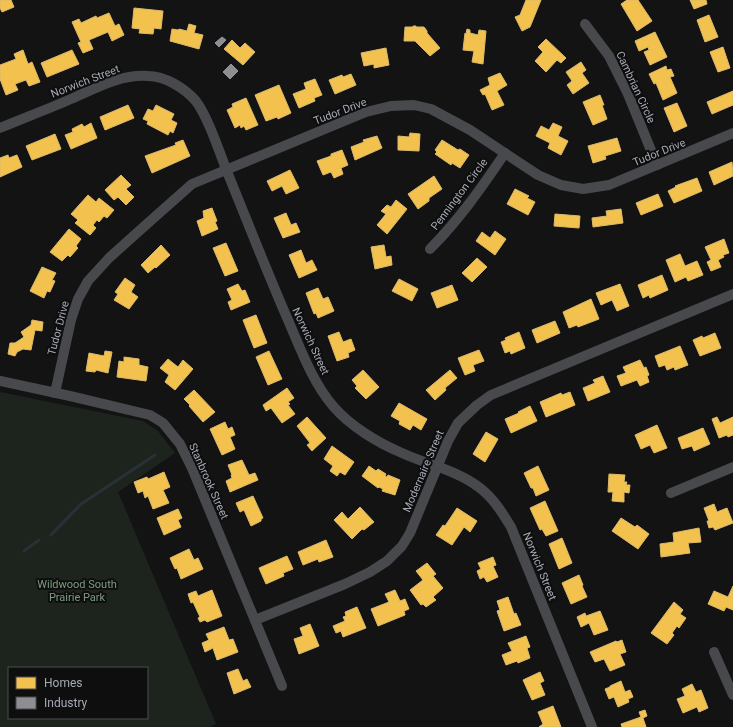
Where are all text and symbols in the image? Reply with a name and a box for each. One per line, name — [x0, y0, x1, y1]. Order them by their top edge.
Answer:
street label: Cambrian Circle — [613, 49, 658, 125]
street label: Norwich Street — [49, 62, 122, 101]
street label: Tudor Drive — [312, 95, 369, 128]
street label: Tudor Drive — [631, 136, 688, 169]
street label: Pennington Circle — [428, 156, 491, 233]
street label: Tudor Drive — [45, 299, 72, 357]
street label: Norwich Street — [289, 306, 332, 377]
street label: Modernaire Street — [400, 428, 447, 514]
street label: Stanbrook Street — [186, 441, 231, 522]
street label: Norwich Street — [520, 530, 559, 603]
park label: Wildwood South Prairie Park — [37, 578, 117, 604]
legend — [8, 667, 148, 719]
text: Homes — [44, 676, 82, 690]
text: Industry — [44, 696, 88, 710]

